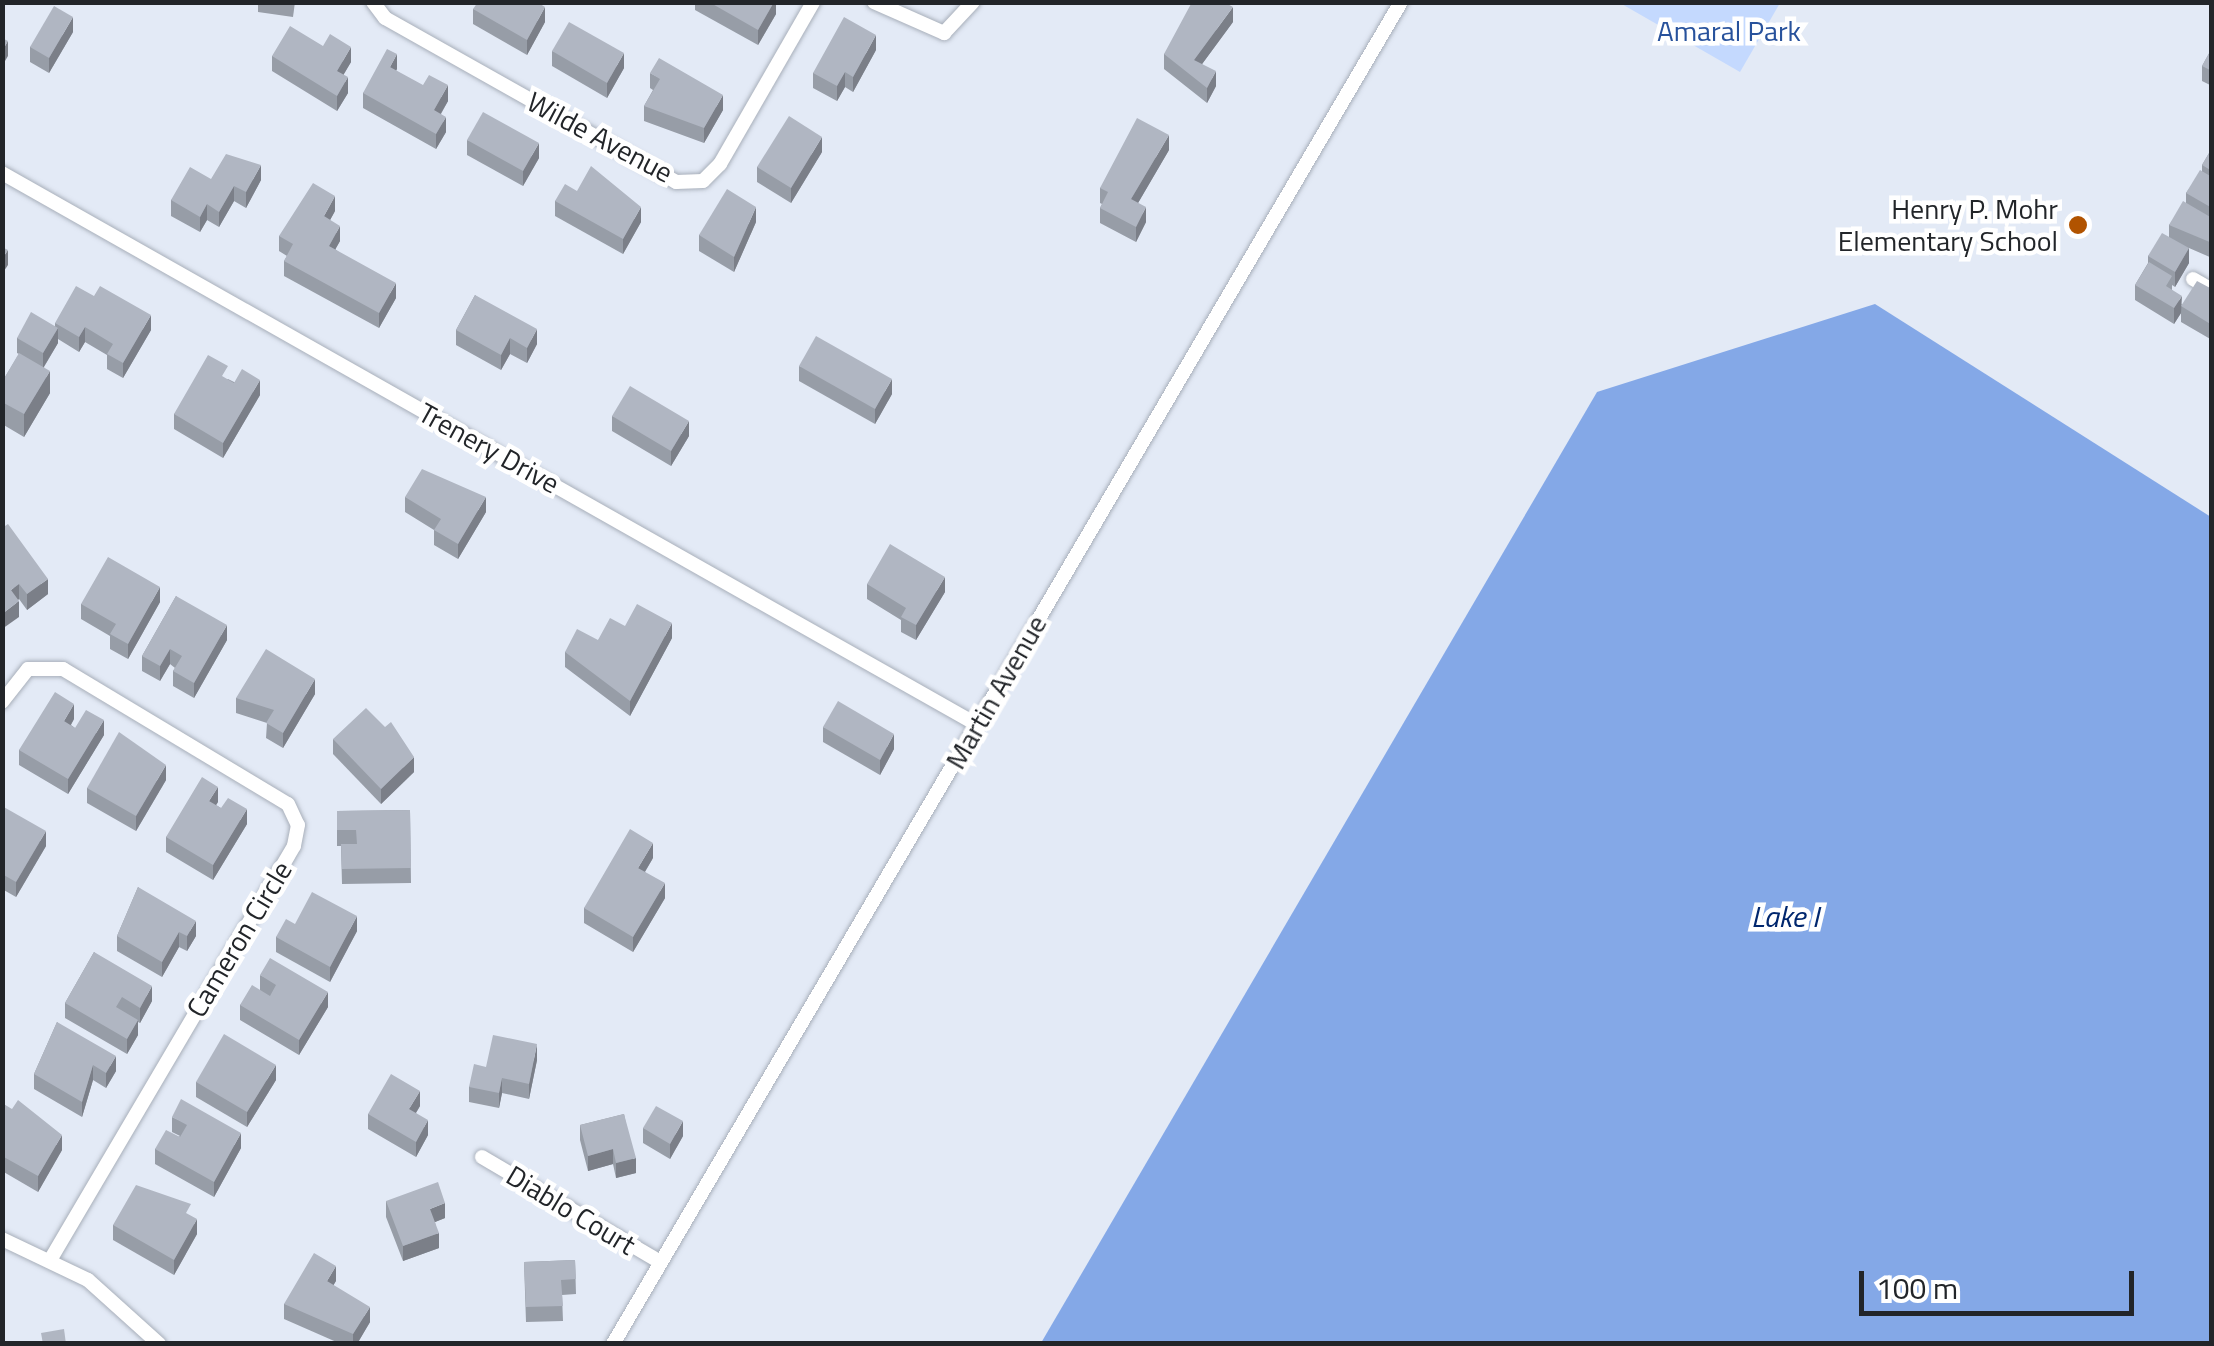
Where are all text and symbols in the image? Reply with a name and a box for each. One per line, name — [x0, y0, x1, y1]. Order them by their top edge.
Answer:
park label: Amaral Park — [1657, 14, 1801, 48]
street label: Wilde Avenue — [521, 85, 679, 189]
place label: Henry P. Mohr Elementary School — [1838, 192, 2058, 258]
marker: Henry P. Mohr Elementary School — [2067, 214, 2089, 236]
street label: Trenery Drive — [413, 396, 565, 500]
street label: Martin Avenue — [938, 609, 1054, 775]
street label: Cameron Circle — [179, 855, 299, 1023]
water label: Lake I — [1751, 898, 1819, 934]
street label: Diablo Court — [500, 1158, 642, 1262]
scale bar — [1864, 1251, 2139, 1313]
text: 100 m — [1876, 1265, 1958, 1311]

